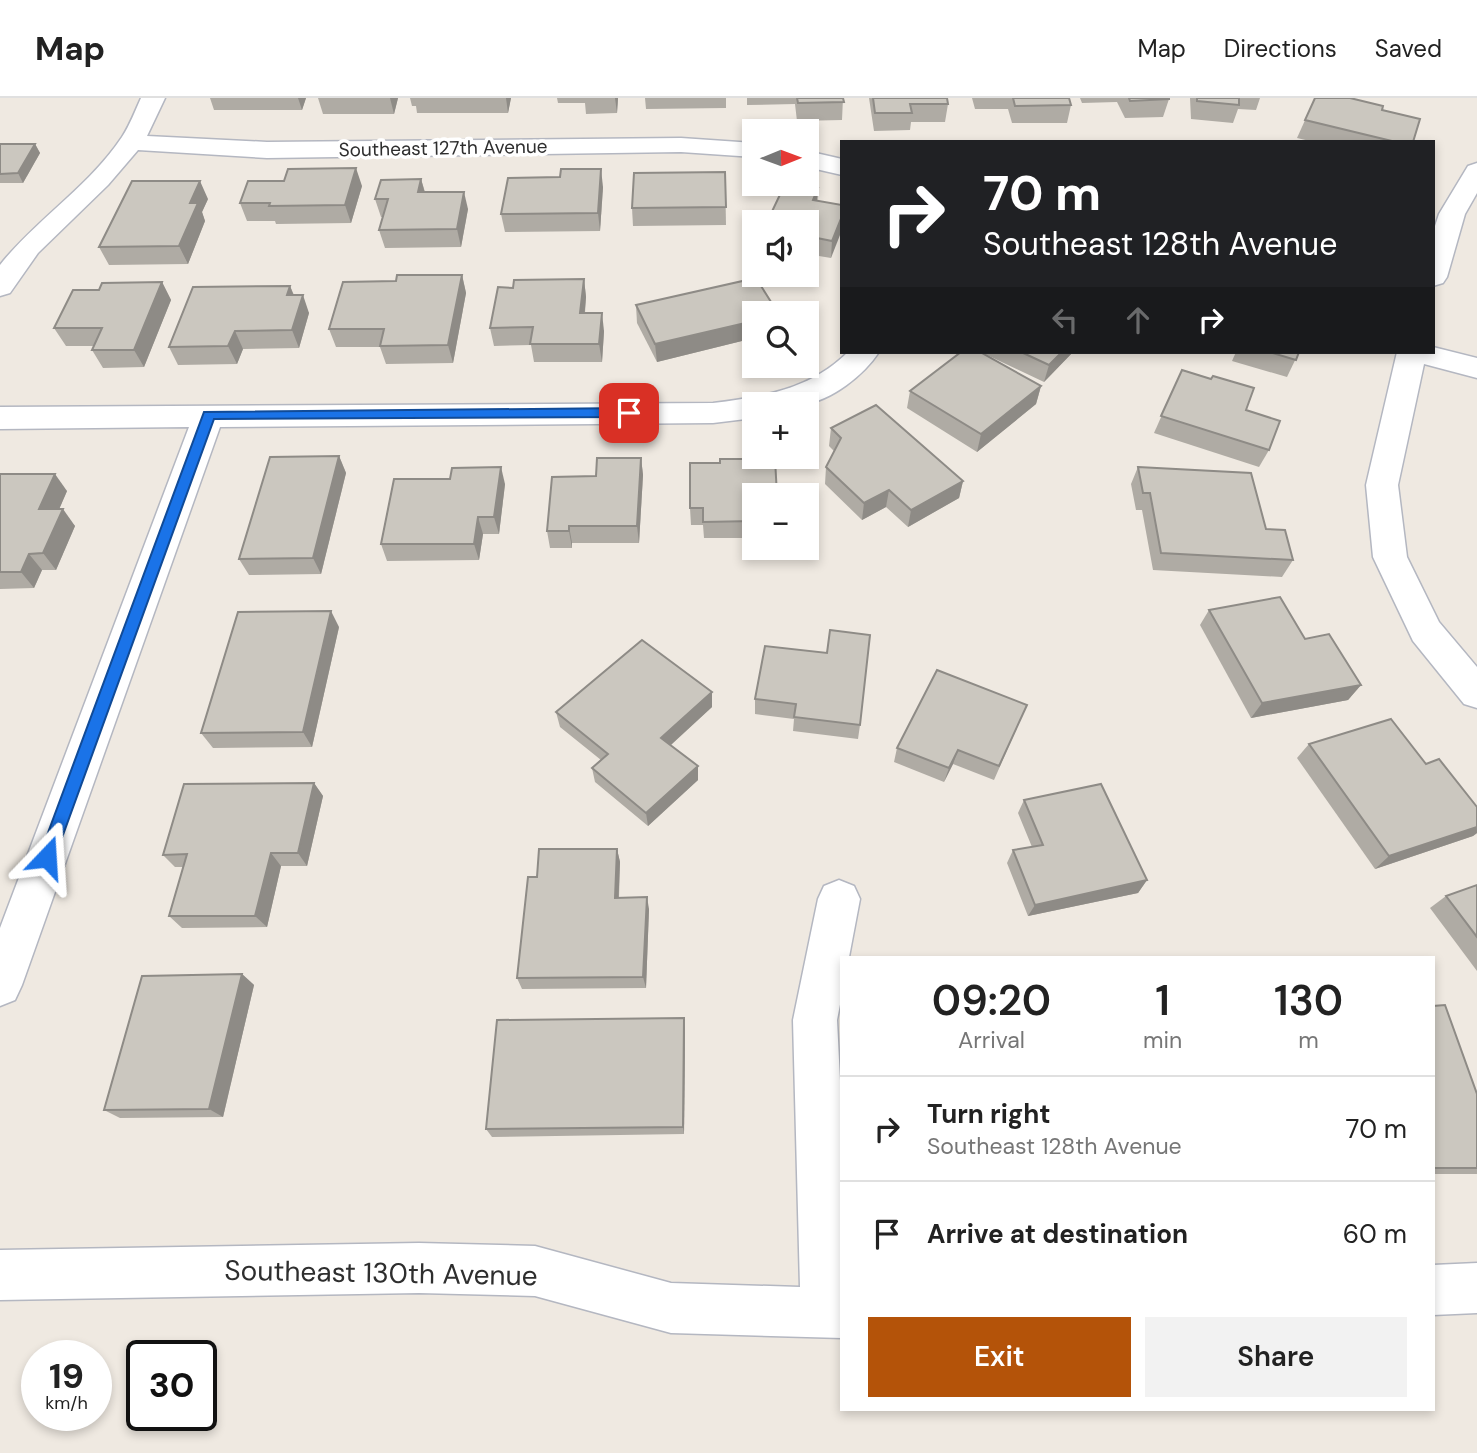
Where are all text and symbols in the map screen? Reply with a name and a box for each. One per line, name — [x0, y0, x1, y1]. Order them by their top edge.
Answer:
text: Map — [35, 27, 105, 70]
text: Map — [1138, 33, 1186, 64]
text: Directions — [1224, 33, 1337, 64]
text: Saved — [1375, 33, 1442, 64]
north arrow — [742, 119, 819, 196]
map controls — [742, 119, 819, 560]
street label: Southeast 127th Avenue — [338, 134, 548, 162]
text: 70 m — [983, 161, 1101, 225]
icon: right — [868, 168, 959, 259]
button: sound — [742, 210, 819, 287]
text: Southeast 128th Avenue — [983, 223, 1337, 265]
button: search — [742, 301, 819, 378]
icon: left — [1046, 301, 1084, 339]
icon: ahead — [1119, 301, 1157, 339]
icon: right — [1192, 301, 1230, 339]
pin — [599, 383, 659, 443]
button: + — [742, 392, 819, 469]
icon: arrive — [610, 394, 648, 432]
button: − — [742, 483, 819, 560]
position arrow — [10, 820, 84, 894]
text: 09:20 — [932, 973, 1051, 1028]
text: 1 — [1155, 973, 1170, 1028]
text: 130 — [1274, 973, 1343, 1028]
text: Arrival — [958, 1025, 1025, 1055]
text: min — [1143, 1025, 1182, 1055]
text: m — [1298, 1025, 1319, 1055]
text: Turn right — [927, 1097, 1051, 1131]
icon: right — [868, 1110, 906, 1148]
text: 70 m — [1346, 1112, 1407, 1146]
text: Southeast 128th Avenue — [927, 1131, 1182, 1161]
icon: arrive — [868, 1215, 906, 1253]
text: Arrive at destination — [927, 1217, 1188, 1251]
text: 60 m — [1343, 1217, 1407, 1251]
street label: Southeast 130th Avenue — [224, 1252, 538, 1294]
button: Exit — [868, 1317, 1131, 1397]
button: Share — [1145, 1317, 1407, 1397]
speed limit sign: 30 — [126, 1340, 217, 1431]
text: 19 — [49, 1353, 84, 1399]
text: km/h — [45, 1391, 88, 1415]

